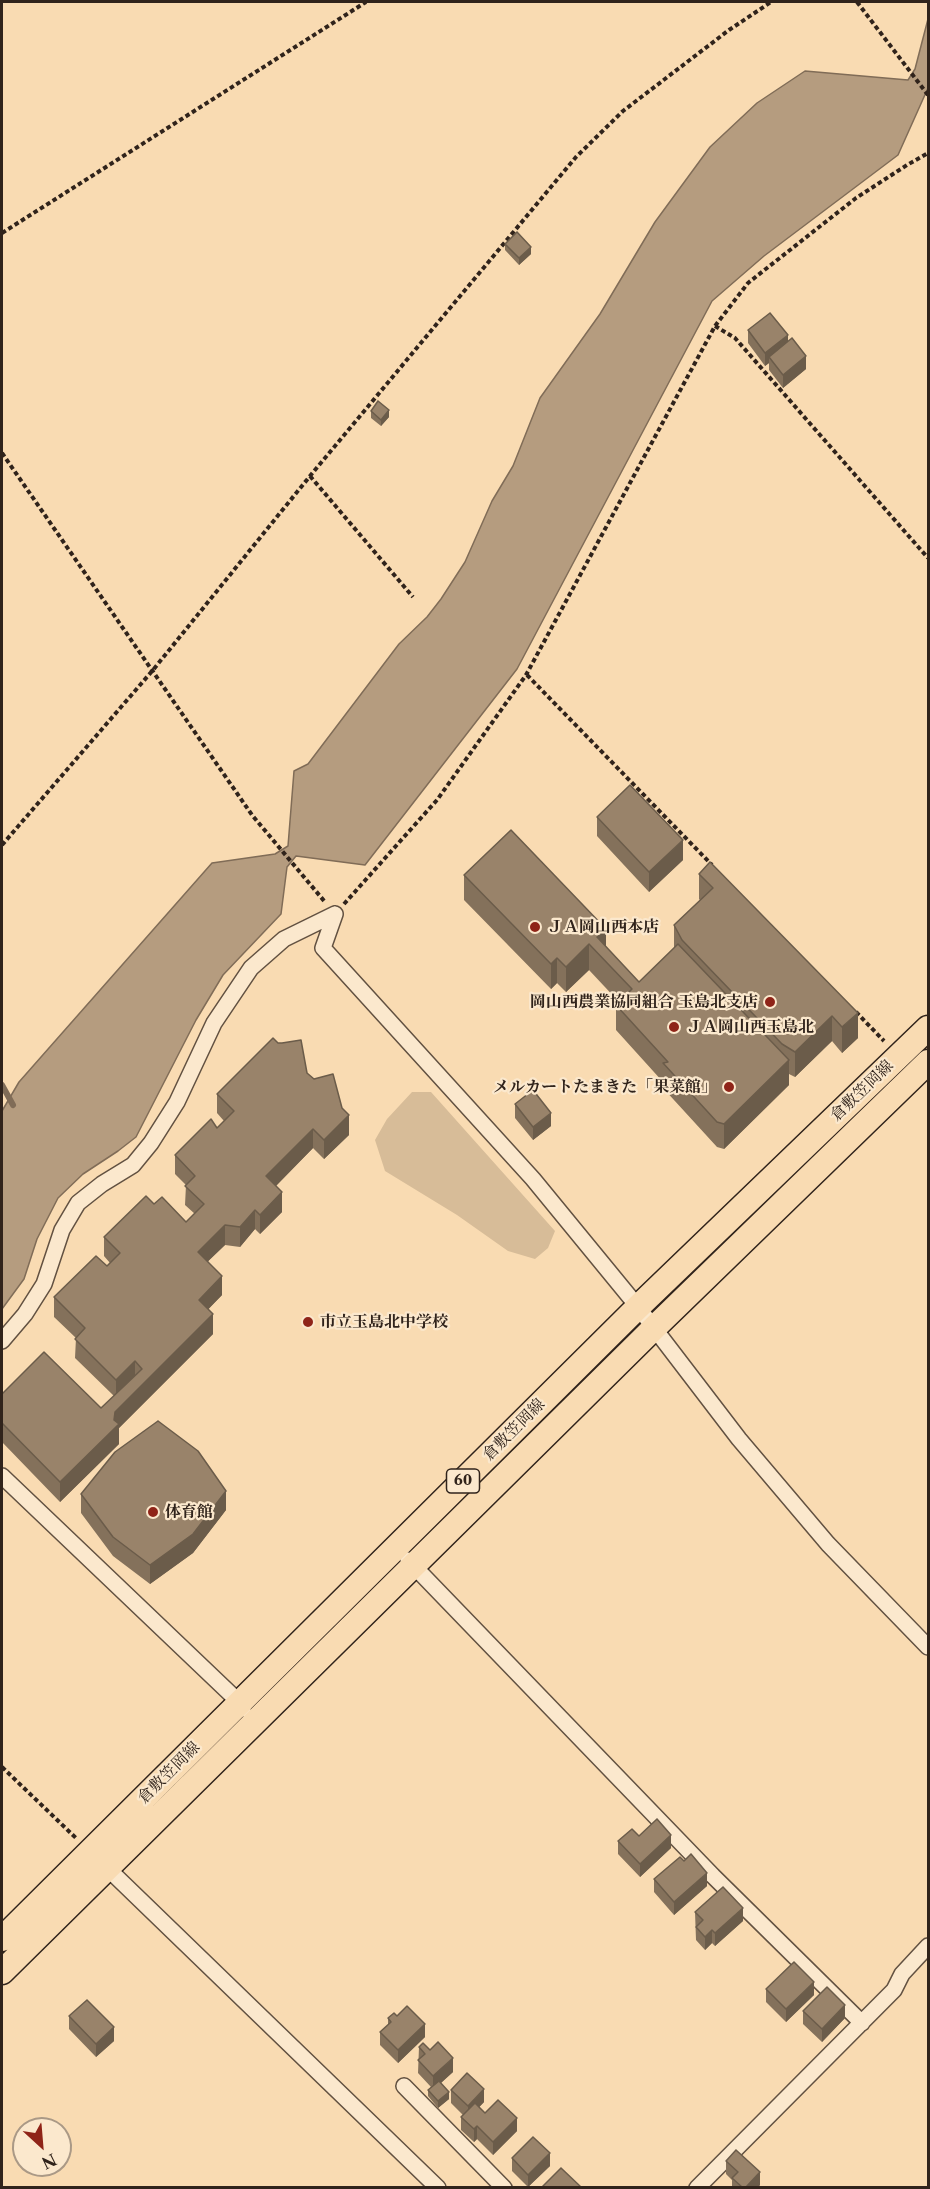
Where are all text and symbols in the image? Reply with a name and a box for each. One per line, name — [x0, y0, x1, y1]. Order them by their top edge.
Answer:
place label: ＪＡ岡山西本店 — [547, 917, 659, 937]
marker: ＪＡ岡山西本店 — [528, 920, 542, 934]
place label: 岡山西農業協同組合 玉島北支店 — [530, 992, 758, 1012]
marker: 岡山西農業協同組合 玉島北支店 — [763, 995, 777, 1009]
place label: ＪＡ岡山西玉島北 — [686, 1017, 814, 1037]
marker: ＪＡ岡山西玉島北 — [667, 1020, 681, 1034]
street label: 倉敷笠岡線 — [827, 1056, 897, 1126]
place label: メルカートたまきた「果菜館」 — [493, 1077, 717, 1097]
marker: メルカートたまきた「果菜館」 — [722, 1080, 736, 1094]
place label: 市立玉島北中学校 — [320, 1312, 448, 1332]
marker: 市立玉島北中学校 — [301, 1315, 315, 1329]
street label: 倉敷笠岡線 — [479, 1395, 549, 1465]
road number: 60 — [446, 1469, 480, 1493]
place label: 体育館 — [165, 1502, 213, 1522]
marker: 体育館 — [146, 1505, 160, 1519]
street label: 倉敷笠岡線 — [134, 1738, 204, 1808]
north arrow — [12, 2117, 72, 2177]
text: N — [38, 2149, 60, 2173]

